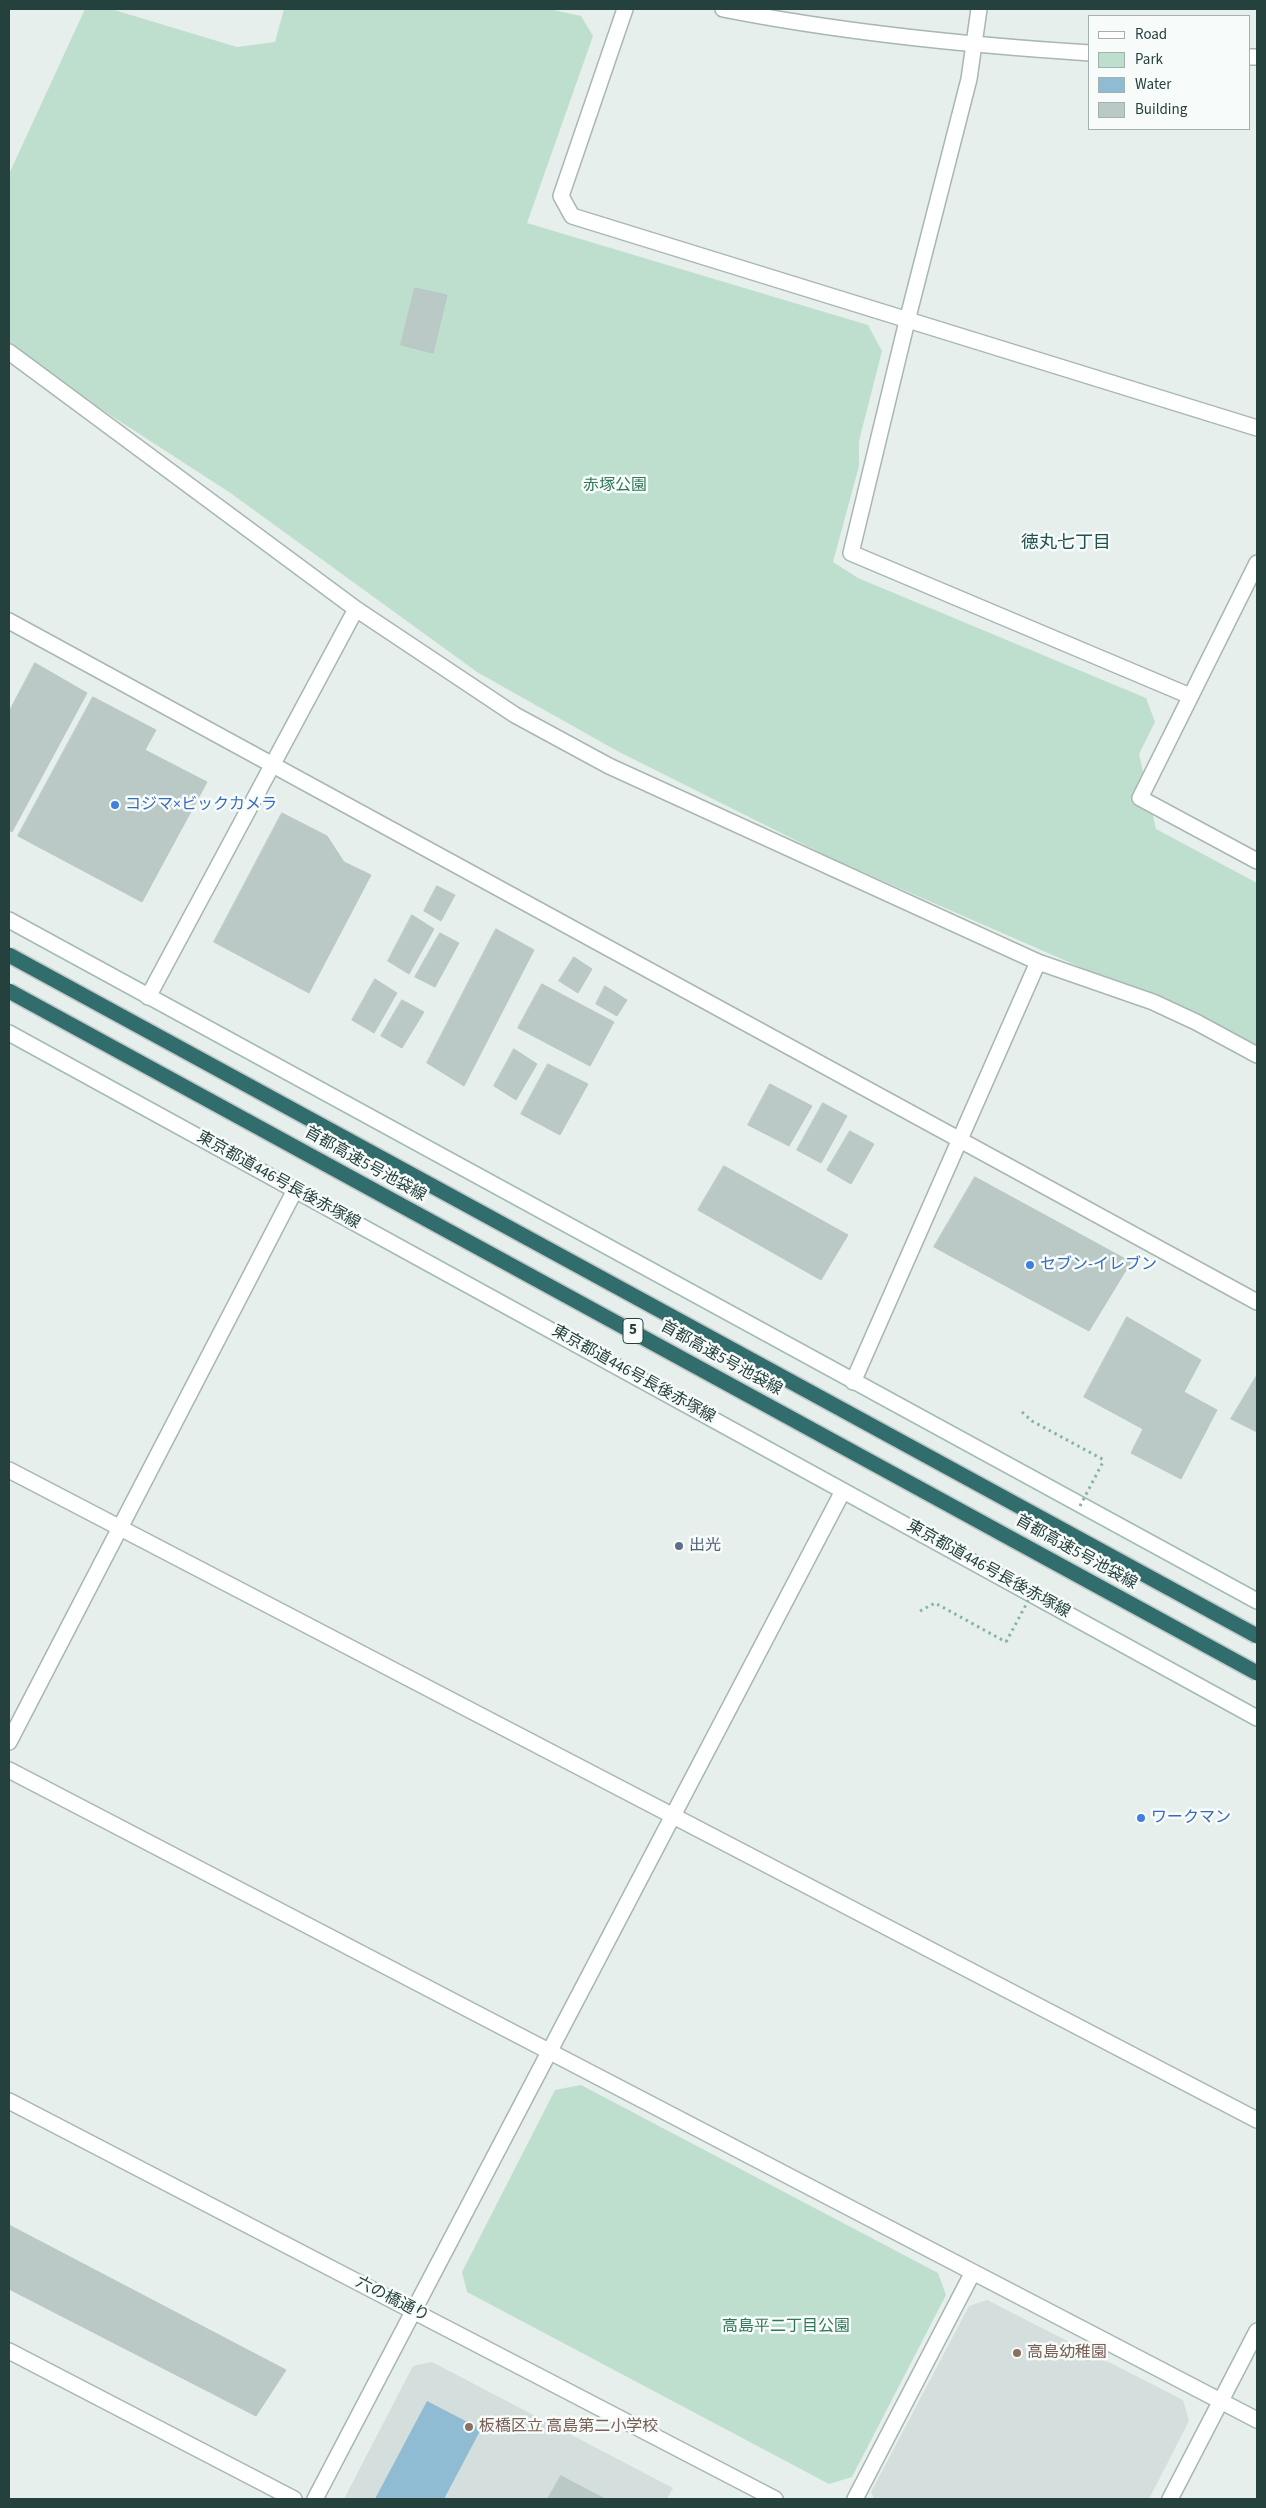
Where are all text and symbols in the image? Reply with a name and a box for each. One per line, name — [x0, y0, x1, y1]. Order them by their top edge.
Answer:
legend — [1088, 15, 1251, 130]
text: Road — [1135, 24, 1167, 45]
text: Park — [1135, 49, 1163, 70]
text: Water — [1135, 74, 1171, 95]
text: Building — [1135, 99, 1187, 120]
park label: 赤塚公園 — [583, 476, 647, 496]
district label: 徳丸七丁目 — [1021, 533, 1111, 555]
place label: コジマ×ビックカメラ — [125, 795, 277, 815]
marker: コジマ×ビックカメラ — [109, 799, 121, 811]
street label: 首都高速5号池袋線 — [301, 1124, 429, 1206]
street label: 東京都道446号長後赤塚線 — [193, 1128, 363, 1234]
place label: セブン-イレブン — [1040, 1255, 1157, 1275]
marker: セブン-イレブン — [1024, 1259, 1036, 1271]
road number: 5 — [623, 1318, 643, 1344]
street label: 首都高速5号池袋線 — [657, 1318, 785, 1400]
street label: 東京都道446号長後赤塚線 — [548, 1322, 718, 1428]
street label: 首都高速5号池袋線 — [1012, 1512, 1140, 1594]
street label: 東京都道446号長後赤塚線 — [903, 1517, 1073, 1623]
place label: 出光 — [689, 1536, 721, 1556]
marker: 出光 — [673, 1540, 685, 1552]
place label: ワークマン — [1151, 1808, 1231, 1828]
marker: ワークマン — [1135, 1812, 1147, 1824]
street label: 六の橋通り — [352, 2273, 432, 2327]
park label: 高島平二丁目公園 — [722, 2317, 850, 2337]
place label: 高島幼稚園 — [1027, 2343, 1107, 2363]
marker: 高島幼稚園 — [1011, 2347, 1023, 2359]
place label: 板橋区立 高島第二小学校 — [479, 2417, 658, 2437]
marker: 板橋区立 高島第二小学校 — [463, 2421, 475, 2433]

